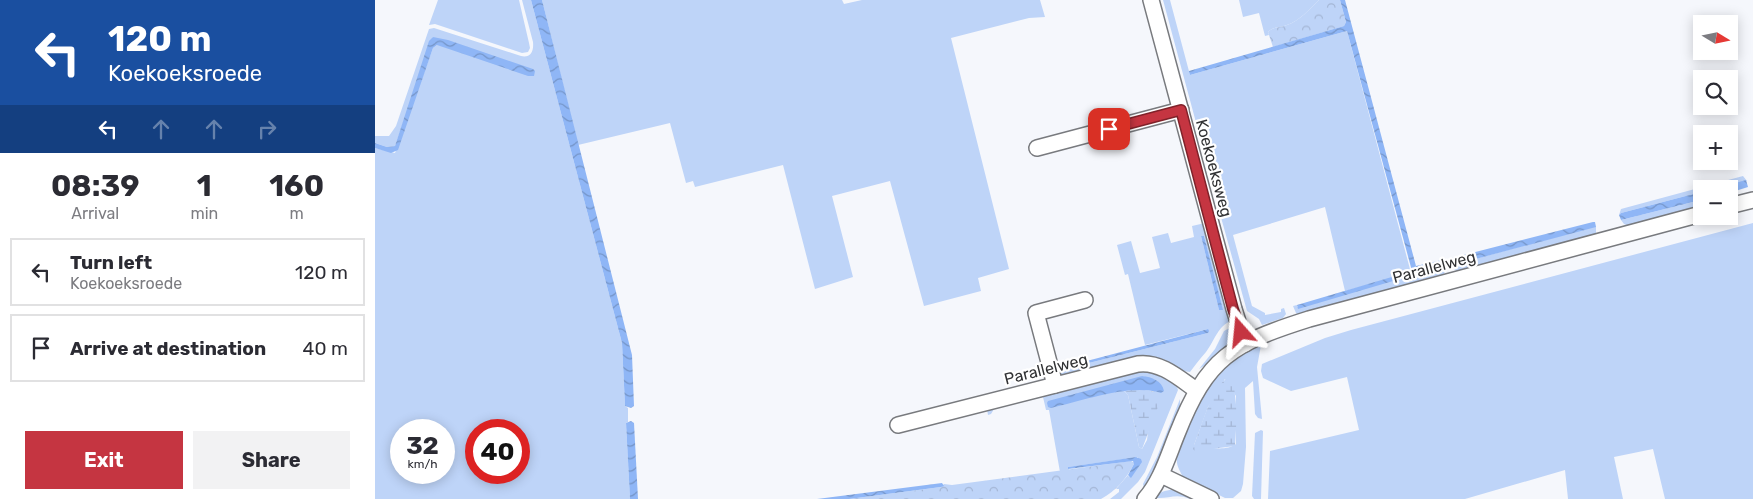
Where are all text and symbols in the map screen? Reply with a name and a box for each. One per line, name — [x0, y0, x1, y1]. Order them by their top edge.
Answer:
north arrow — [1693, 15, 1737, 60]
map controls — [1693, 15, 1738, 225]
text: 120 m — [108, 18, 211, 60]
icon: left — [25, 20, 90, 85]
text: Koekoeksroede — [108, 60, 262, 87]
button: search — [1693, 70, 1738, 115]
pin — [1088, 108, 1130, 150]
icon: left — [94, 115, 122, 143]
icon: ahead — [147, 115, 175, 143]
icon: ahead — [200, 115, 228, 143]
icon: right — [253, 115, 281, 143]
icon: arrive — [1095, 115, 1123, 143]
street label: Koekoeksweg — [1192, 117, 1236, 219]
button: + — [1693, 125, 1738, 170]
text: 08:39 — [51, 168, 139, 204]
text: 1 — [197, 168, 212, 204]
text: 160 — [269, 168, 324, 204]
button: − — [1693, 180, 1738, 225]
text: Arrival — [71, 204, 119, 223]
text: min — [190, 204, 218, 223]
text: m — [289, 204, 304, 223]
street label: Parallelweg — [1390, 247, 1478, 287]
text: Turn left — [70, 251, 152, 274]
icon: left — [27, 258, 55, 286]
text: 120 m — [295, 261, 348, 284]
text: Koekoeksroede — [70, 274, 182, 293]
position arrow — [1214, 305, 1266, 357]
icon: arrive — [27, 334, 55, 362]
text: Arrive at destination — [70, 337, 266, 360]
text: 40 m — [303, 337, 348, 360]
street label: Parallelweg — [1002, 349, 1090, 389]
speed limit sign: 40 — [465, 419, 530, 484]
button: Exit — [25, 431, 183, 489]
button: Share — [193, 431, 350, 489]
text: 32 — [406, 431, 439, 460]
text: km/h — [408, 457, 437, 471]

